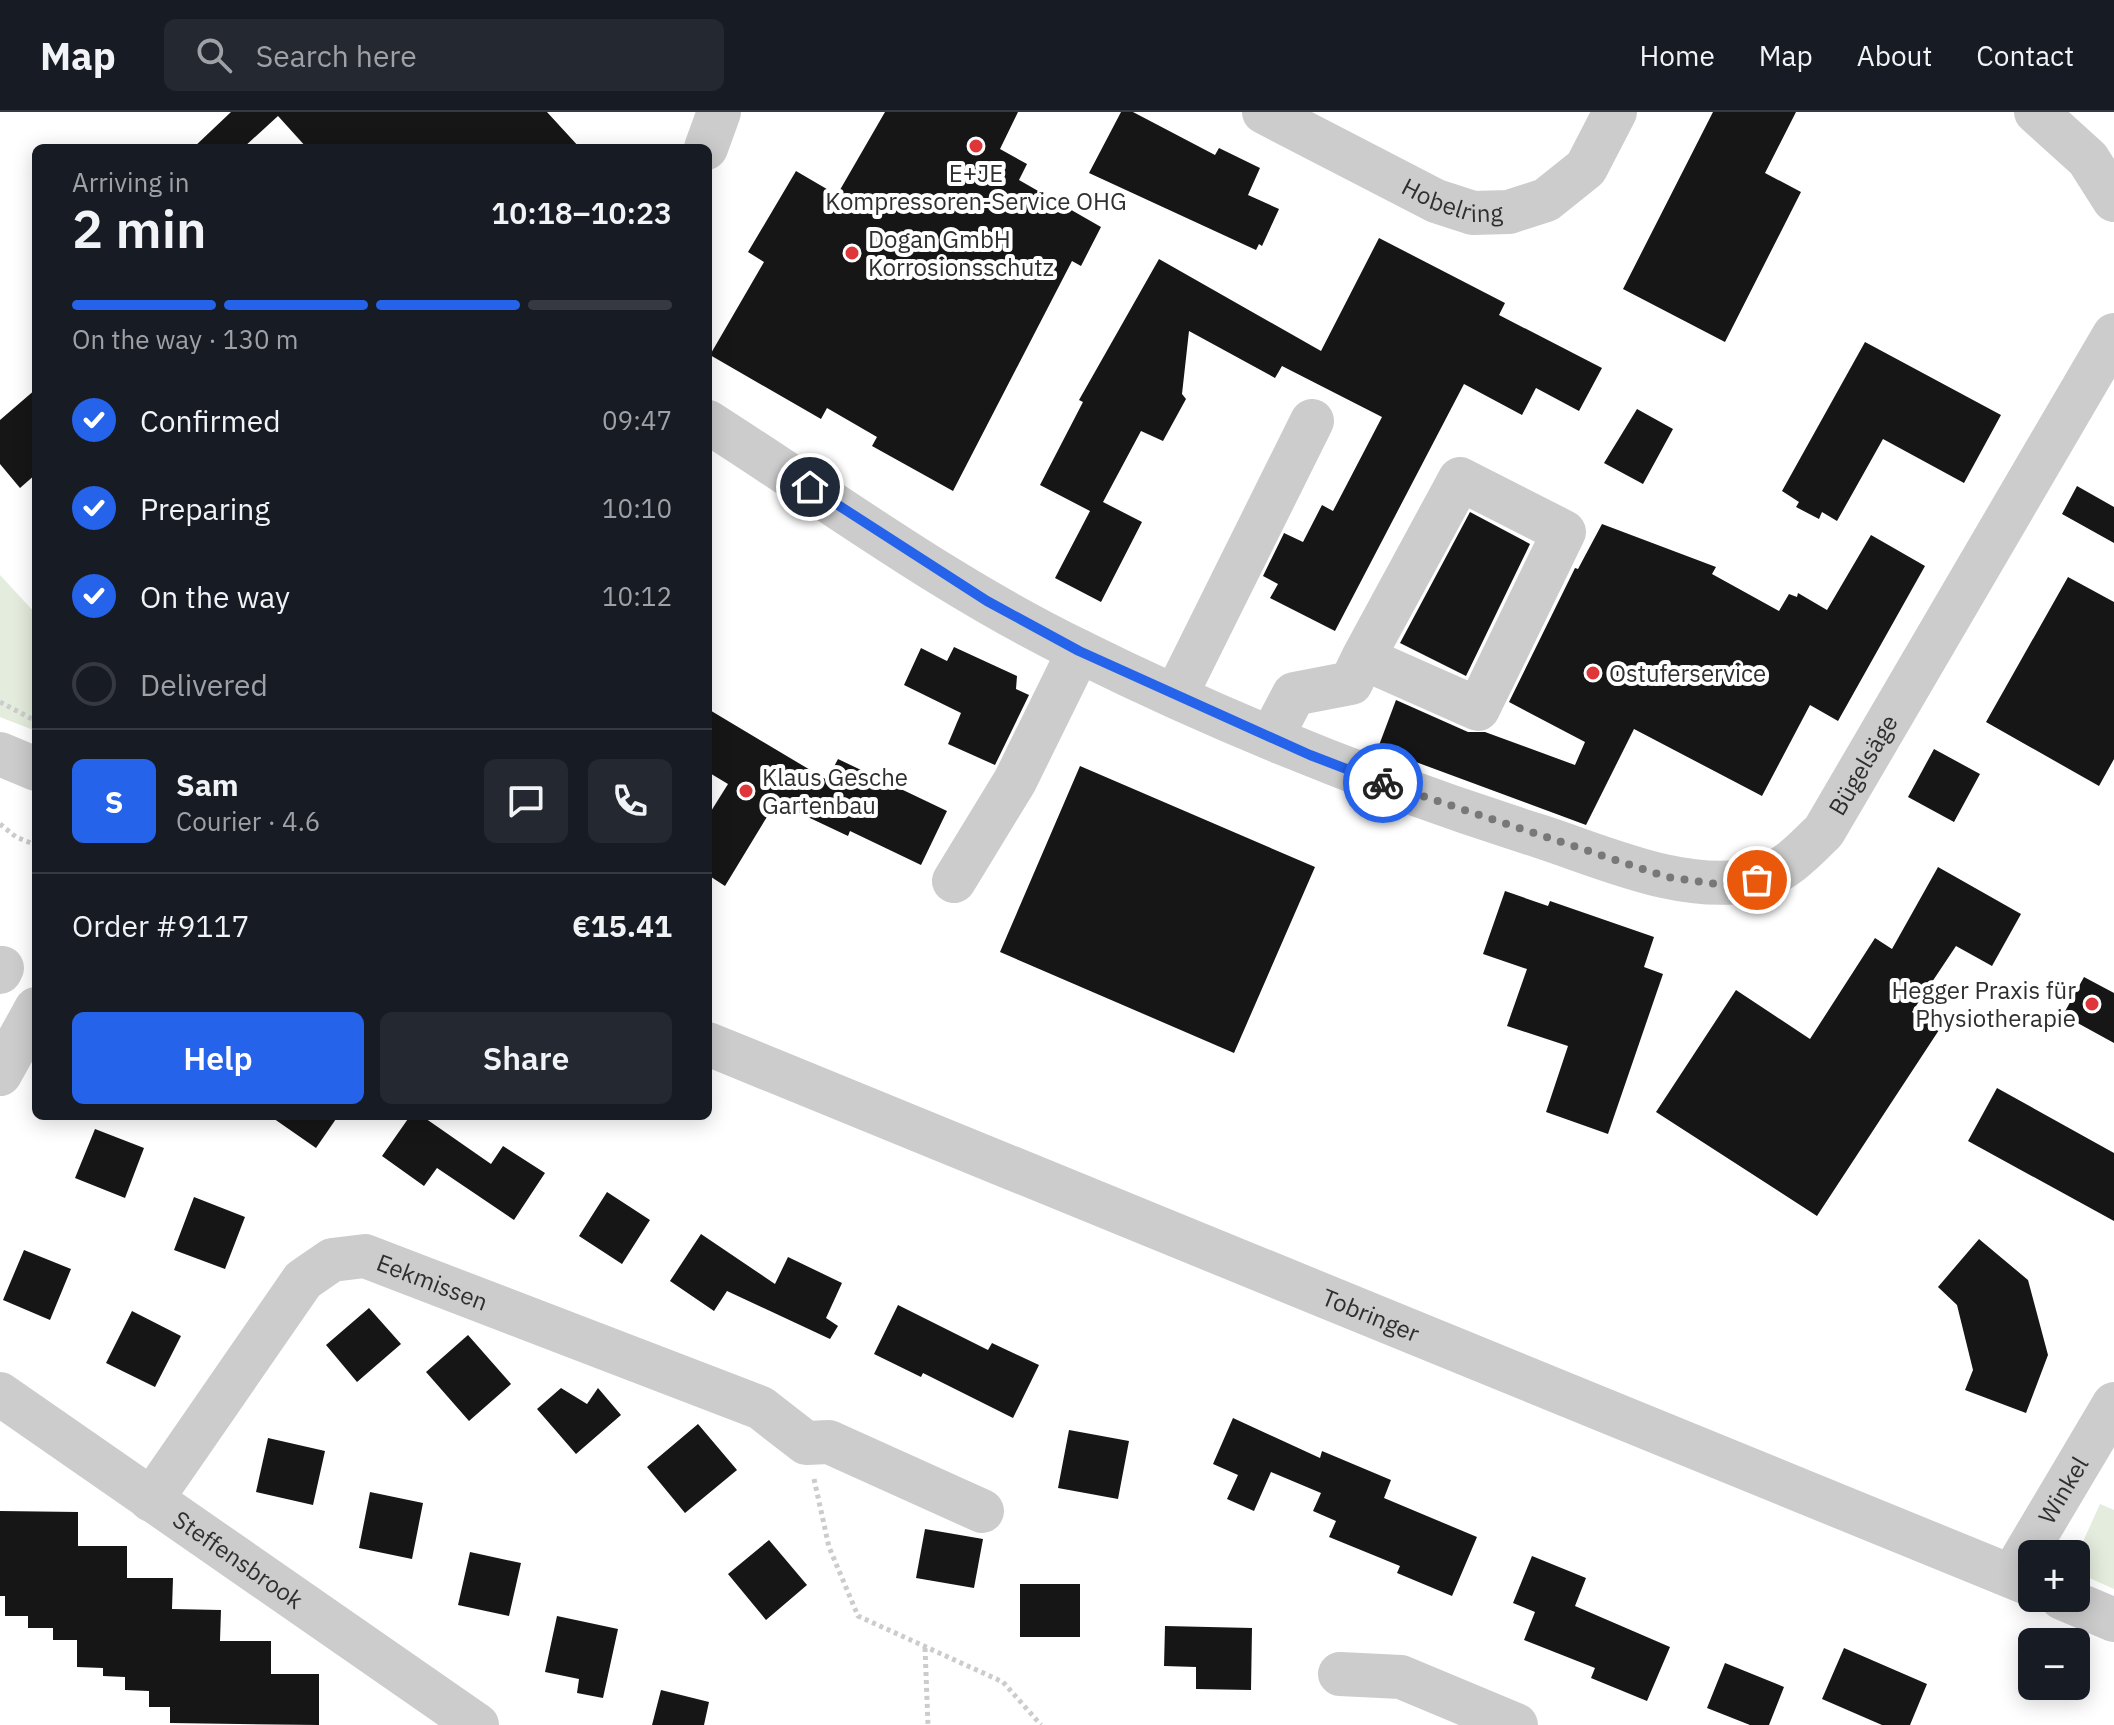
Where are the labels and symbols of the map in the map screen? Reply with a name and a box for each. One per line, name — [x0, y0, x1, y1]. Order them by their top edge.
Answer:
marker: E+JE Kompressoren-Service OHG — [967, 137, 985, 155]
place label: E+JE Kompressoren-Service OHG — [825, 157, 1127, 217]
street label: Hobelring — [1396, 170, 1504, 229]
place label: Dogan GmbH Korrosionsschutz — [868, 223, 1054, 283]
marker: Dogan GmbH Korrosionsschutz — [843, 244, 861, 262]
pin — [776, 453, 844, 521]
place label: Ostuferservice — [1609, 657, 1766, 689]
marker: Ostuferservice — [1584, 664, 1602, 682]
street label: Bügelsäge — [1821, 708, 1905, 821]
courier — [1343, 743, 1423, 823]
place label: Klaus Gesche Gartenbau — [762, 761, 908, 821]
marker: Klaus Gesche Gartenbau — [737, 782, 755, 800]
pin — [1723, 846, 1791, 914]
place label: Hegger Praxis für Physiotherapie — [1891, 974, 2076, 1034]
marker: Hegger Praxis für Physiotherapie — [2083, 995, 2101, 1013]
street label: Eekmissen — [372, 1246, 493, 1318]
street label: Tobringer — [1317, 1281, 1424, 1349]
street label: Winkel — [2031, 1450, 2095, 1530]
street label: Steffensbrook — [167, 1503, 310, 1616]

